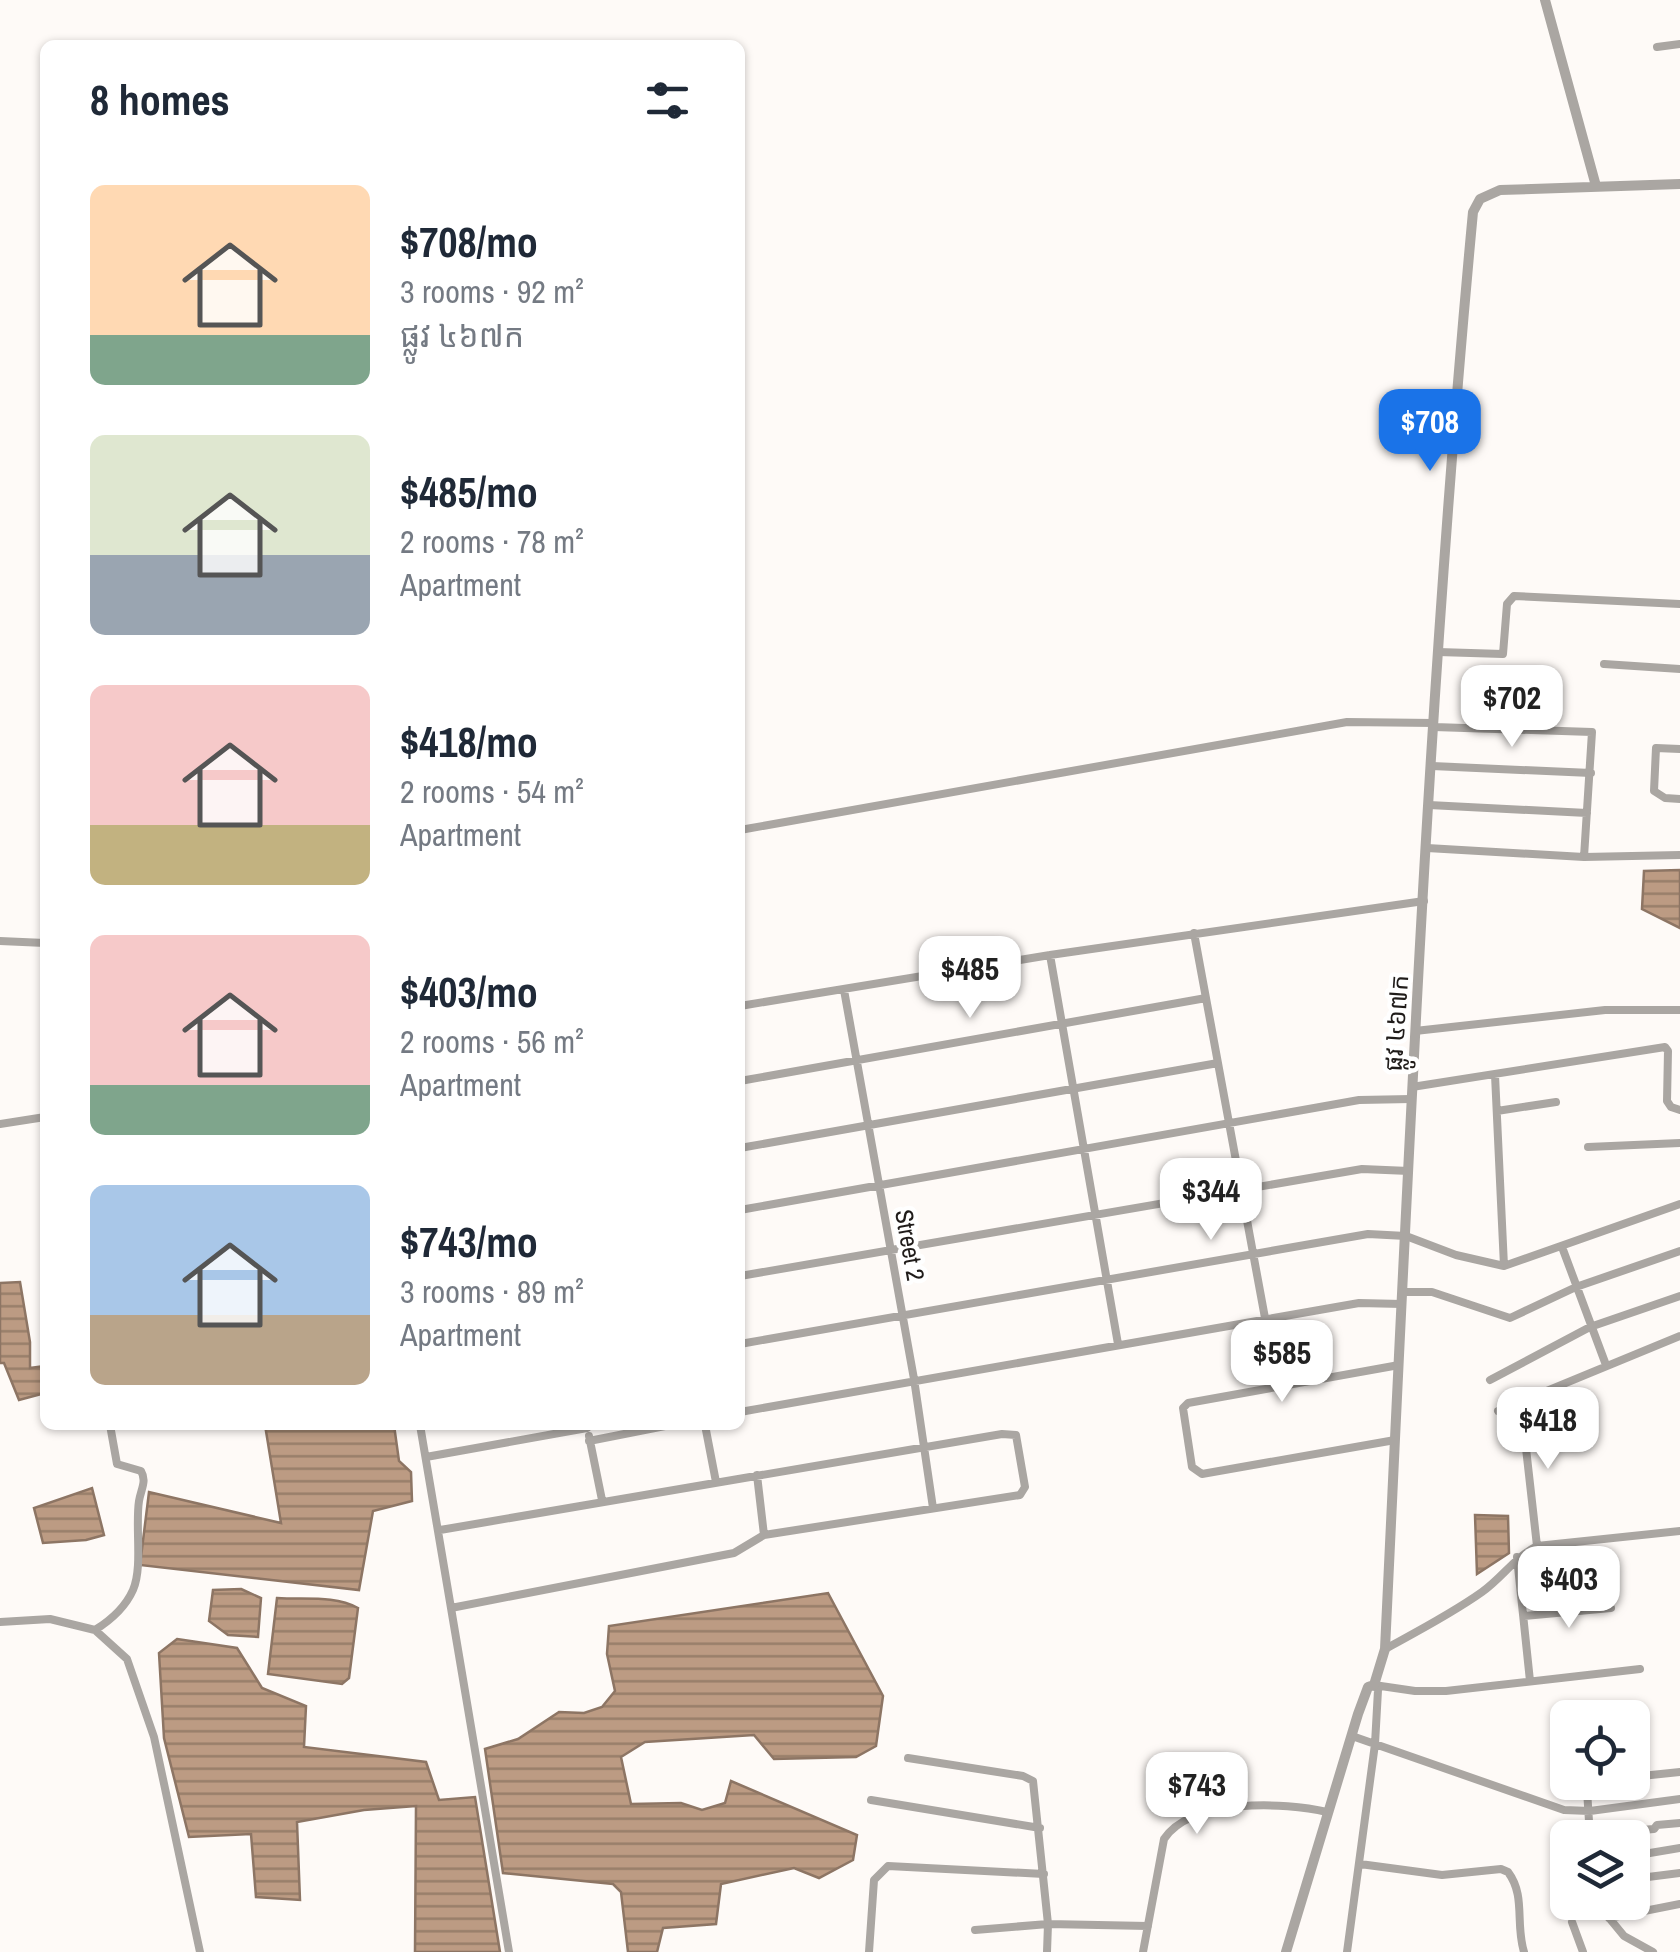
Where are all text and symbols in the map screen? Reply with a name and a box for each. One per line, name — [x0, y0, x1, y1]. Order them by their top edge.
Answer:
text: 8 homes — [90, 72, 230, 128]
icon: filters — [640, 73, 695, 128]
text: $708/mo — [400, 214, 538, 270]
icon: home — [170, 225, 290, 345]
text: 3 rooms · 92 m² — [400, 270, 584, 313]
text: ផ្លូវ ៤៦៧ក — [400, 314, 524, 357]
pin: $708 — [1371, 389, 1489, 474]
text: $708 — [1401, 400, 1459, 443]
text: $485/mo — [400, 464, 538, 520]
icon: home — [170, 475, 290, 595]
text: 2 rooms · 78 m² — [400, 520, 584, 563]
text: Apartment — [400, 563, 521, 606]
pin: $702 — [1453, 665, 1571, 750]
text: $702 — [1483, 676, 1541, 719]
text: $418/mo — [400, 714, 538, 770]
icon: home — [170, 725, 290, 845]
text: 2 rooms · 54 m² — [400, 770, 584, 813]
text: Apartment — [400, 813, 521, 856]
pin: $485 — [911, 936, 1029, 1021]
text: $485 — [941, 947, 999, 990]
text: $403/mo — [400, 964, 538, 1020]
street label: ផ្លូវ ៤៦៧ក — [1376, 973, 1423, 1073]
icon: home — [170, 975, 290, 1095]
text: 2 rooms · 56 m² — [400, 1020, 584, 1063]
text: Apartment — [400, 1063, 521, 1106]
pin: $344 — [1152, 1158, 1270, 1243]
text: $344 — [1182, 1169, 1240, 1212]
street label: Street 2 — [887, 1207, 933, 1283]
text: $743/mo — [400, 1214, 538, 1270]
icon: home — [170, 1225, 290, 1345]
text: 3 rooms · 89 m² — [400, 1270, 584, 1313]
text: Apartment — [400, 1313, 521, 1356]
pin: $585 — [1223, 1320, 1341, 1405]
text: $585 — [1253, 1331, 1311, 1374]
pin: $418 — [1489, 1387, 1607, 1472]
text: $418 — [1519, 1398, 1577, 1441]
pin: $403 — [1510, 1546, 1628, 1631]
text: $403 — [1540, 1557, 1598, 1600]
map controls — [1550, 1700, 1650, 1920]
button: locate — [1550, 1700, 1650, 1800]
pin: $743 — [1138, 1752, 1256, 1837]
text: $743 — [1168, 1763, 1226, 1806]
button: layers — [1550, 1820, 1650, 1920]

